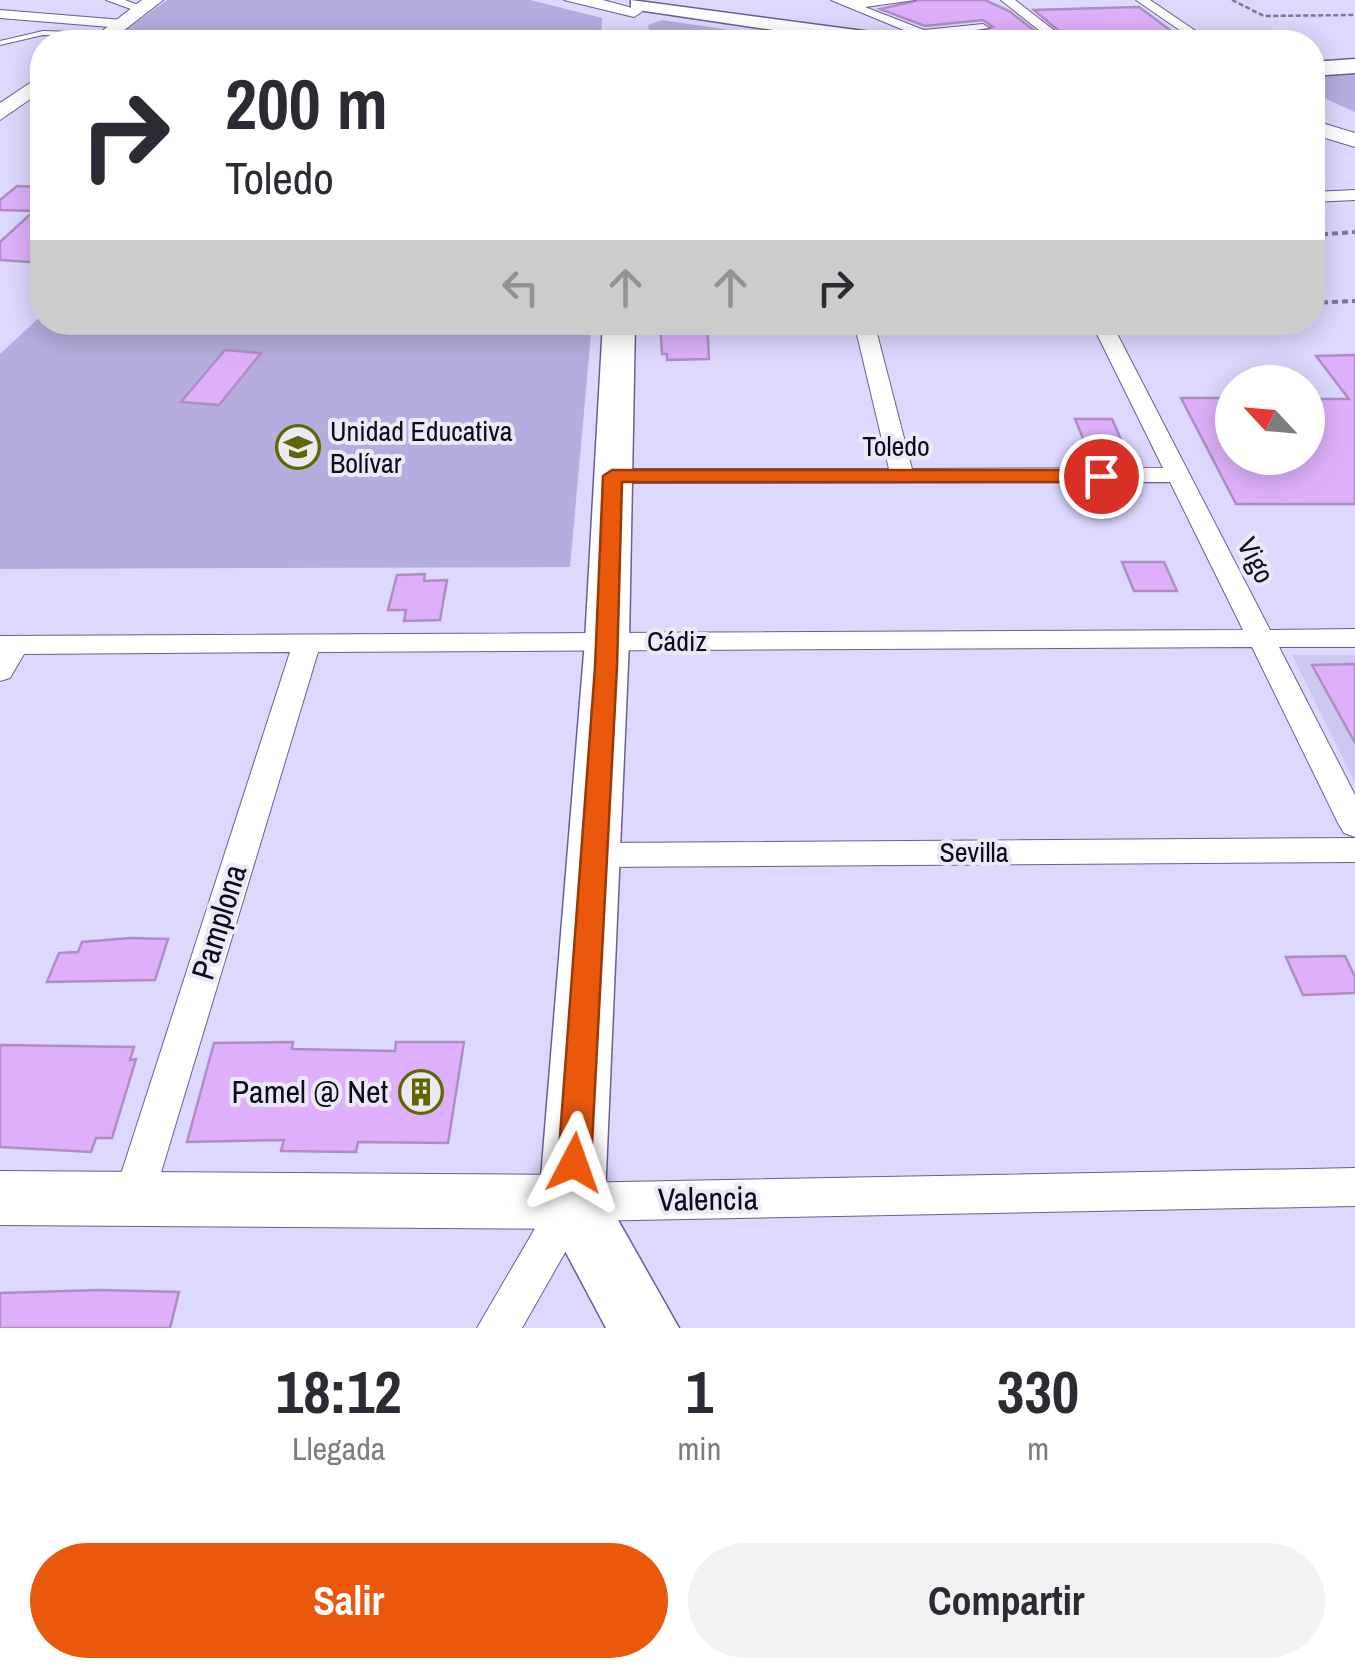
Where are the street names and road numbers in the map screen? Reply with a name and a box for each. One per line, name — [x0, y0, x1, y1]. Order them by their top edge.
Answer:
street label: Toledo — [862, 427, 930, 465]
street label: Vigo — [1228, 530, 1284, 590]
street label: Cádiz — [647, 622, 707, 660]
street label: Sevilla — [940, 833, 1009, 871]
street label: Pamplona — [181, 859, 256, 985]
street label: Valencia — [658, 1176, 759, 1221]

